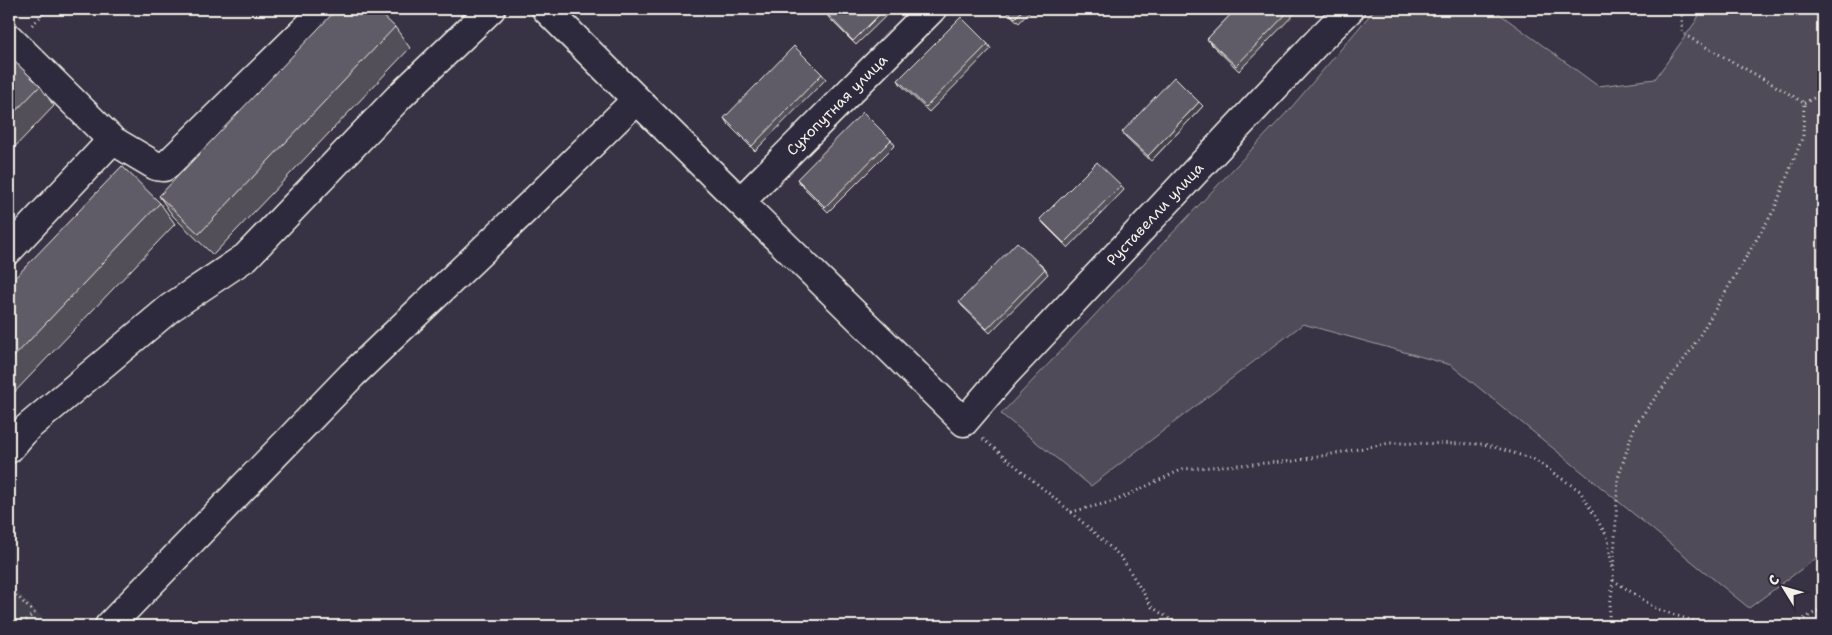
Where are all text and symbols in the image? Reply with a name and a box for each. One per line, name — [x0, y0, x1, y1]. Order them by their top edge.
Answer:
street label: Сухопутная улица — [782, 50, 892, 160]
street label: Руставелли улица — [1102, 158, 1208, 270]
north arrow — [1760, 562, 1810, 612]
text: С — [1764, 571, 1783, 589]

